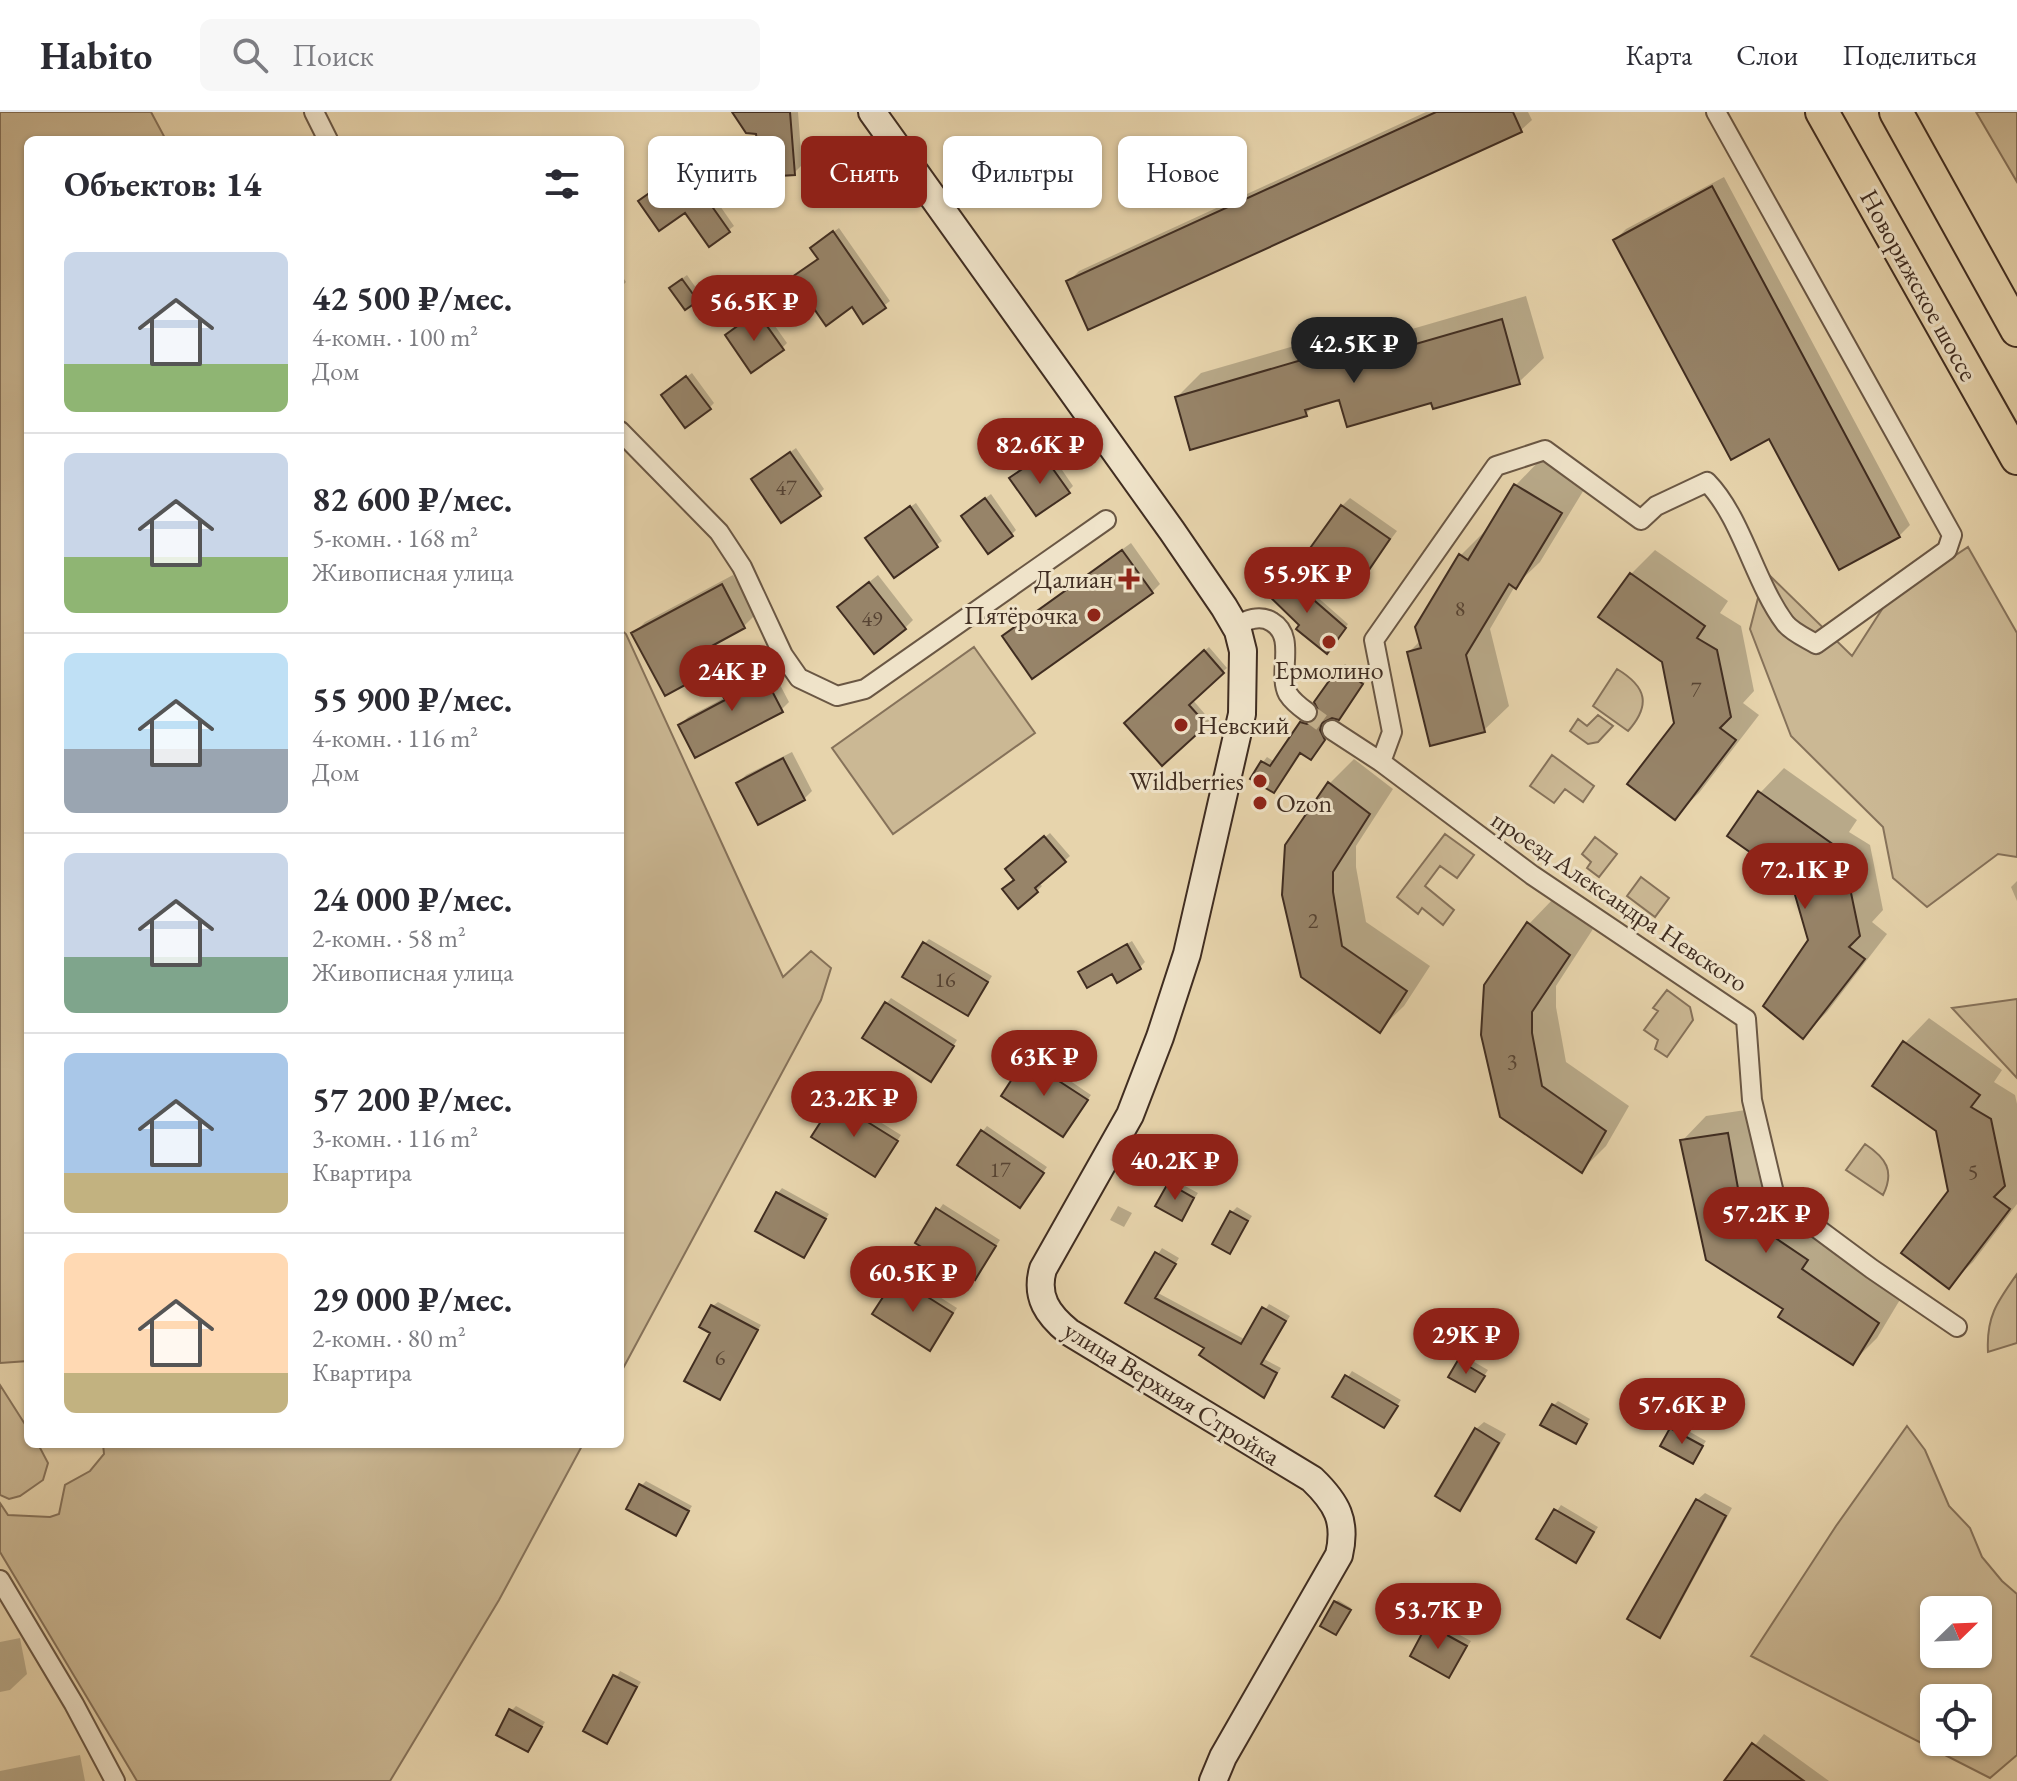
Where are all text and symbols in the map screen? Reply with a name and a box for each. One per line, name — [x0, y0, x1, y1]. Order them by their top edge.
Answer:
search box — [200, 19, 760, 91]
text: Habito — [40, 31, 152, 80]
icon: search — [228, 33, 272, 77]
text: Поиск — [292, 36, 374, 75]
text: Карта — [1625, 37, 1692, 73]
text: Слои — [1736, 37, 1798, 73]
text: Поделиться — [1842, 37, 1977, 73]
chip: Купить — [648, 136, 785, 208]
chip: Снять — [801, 136, 927, 208]
chip: Фильтры — [943, 136, 1102, 208]
chip: Новое — [1118, 136, 1247, 208]
text: Объектов: 14 — [64, 162, 261, 206]
icon: filters — [540, 162, 584, 206]
street label: Новорижское шоссе — [1852, 183, 1986, 387]
pin: 56.5K ₽ — [680, 275, 828, 343]
text: 42 500 ₽/мес. — [312, 276, 512, 320]
icon: home — [128, 284, 224, 380]
text: 56.5K ₽ — [709, 284, 799, 318]
pin: 42.5K ₽ — [1280, 317, 1428, 385]
text: 4-комн. · 100 m² — [312, 320, 478, 354]
text: 42.5K ₽ — [1309, 326, 1399, 360]
text: Дом — [312, 354, 359, 388]
pin: 82.6K ₽ — [966, 418, 1114, 486]
text: 82.6K ₽ — [995, 427, 1085, 461]
house number: 47 — [775, 473, 797, 502]
text: 82 600 ₽/мес. — [312, 477, 512, 521]
icon: home — [128, 485, 224, 581]
text: 5-комн. · 168 m² — [312, 521, 478, 555]
pin: 55.9K ₽ — [1233, 547, 1381, 615]
text: Живописная улица — [312, 555, 514, 589]
text: 55.9K ₽ — [1262, 556, 1352, 590]
place label: Далиан — [1034, 562, 1113, 596]
marker: Далиан — [1120, 570, 1138, 588]
house number: 8 — [1455, 594, 1465, 623]
place label: Пятёрочка — [964, 598, 1079, 632]
house number: 49 — [861, 604, 883, 633]
marker: Пятёрочка — [1085, 606, 1103, 624]
marker: Ермолино — [1320, 633, 1338, 651]
pin: 24K ₽ — [676, 645, 788, 713]
place label: Ермолино — [1274, 653, 1384, 687]
text: 24K ₽ — [697, 654, 767, 688]
house number: 7 — [1691, 675, 1702, 704]
text: 55 900 ₽/мес. — [312, 677, 512, 721]
icon: home — [128, 685, 224, 781]
place label: Невский — [1197, 708, 1290, 742]
marker: Невский — [1172, 716, 1190, 734]
text: 4-комн. · 116 m² — [312, 721, 478, 755]
text: Дом — [312, 755, 359, 789]
place label: Wildberries — [1129, 764, 1244, 798]
marker: Wildberries — [1251, 772, 1269, 790]
place label: Ozon — [1276, 786, 1333, 820]
marker: Ozon — [1251, 794, 1269, 812]
street label: проезд Александра Невского — [1485, 802, 1755, 1000]
pin: 72.1K ₽ — [1731, 843, 1879, 911]
text: 72.1K ₽ — [1760, 852, 1850, 886]
text: 24 000 ₽/мес. — [312, 877, 512, 921]
icon: home — [128, 885, 224, 981]
house number: 2 — [1308, 906, 1319, 935]
text: 2-комн. · 58 m² — [312, 921, 466, 955]
text: Живописная улица — [312, 955, 514, 989]
house number: 16 — [934, 965, 956, 994]
pin: 63K ₽ — [988, 1030, 1100, 1098]
text: 63K ₽ — [1009, 1039, 1079, 1073]
house number: 3 — [1507, 1047, 1517, 1076]
pin: 23.2K ₽ — [780, 1071, 928, 1139]
text: 57 200 ₽/мес. — [312, 1077, 512, 1121]
text: 23.2K ₽ — [809, 1080, 899, 1114]
icon: home — [128, 1085, 224, 1181]
text: 3-комн. · 116 m² — [312, 1121, 478, 1155]
pin: 40.2K ₽ — [1101, 1134, 1249, 1202]
text: 40.2K ₽ — [1130, 1143, 1220, 1177]
text: Квартира — [312, 1155, 412, 1189]
house number: 17 — [989, 1155, 1011, 1184]
house number: 5 — [1968, 1157, 1978, 1186]
pin: 57.2K ₽ — [1692, 1187, 1840, 1255]
text: 57.2K ₽ — [1721, 1196, 1811, 1230]
pin: 60.5K ₽ — [839, 1246, 987, 1314]
text: 60.5K ₽ — [868, 1255, 958, 1289]
text: 29 000 ₽/мес. — [312, 1277, 512, 1321]
icon: home — [128, 1285, 224, 1381]
pin: 29K ₽ — [1410, 1308, 1522, 1376]
street label: улица Верхняя Стройка — [1058, 1313, 1287, 1474]
text: 29K ₽ — [1431, 1317, 1501, 1351]
text: 2-комн. · 80 m² — [312, 1321, 466, 1355]
house number: 6 — [715, 1343, 726, 1372]
text: Квартира — [312, 1355, 412, 1389]
pin: 57.6K ₽ — [1608, 1378, 1756, 1446]
text: 57.6K ₽ — [1637, 1387, 1727, 1421]
pin: 53.7K ₽ — [1364, 1583, 1512, 1651]
text: 53.7K ₽ — [1393, 1592, 1483, 1626]
north arrow — [1920, 1596, 1992, 1668]
map controls — [1920, 1596, 1992, 1756]
button: locate — [1920, 1684, 1992, 1756]

